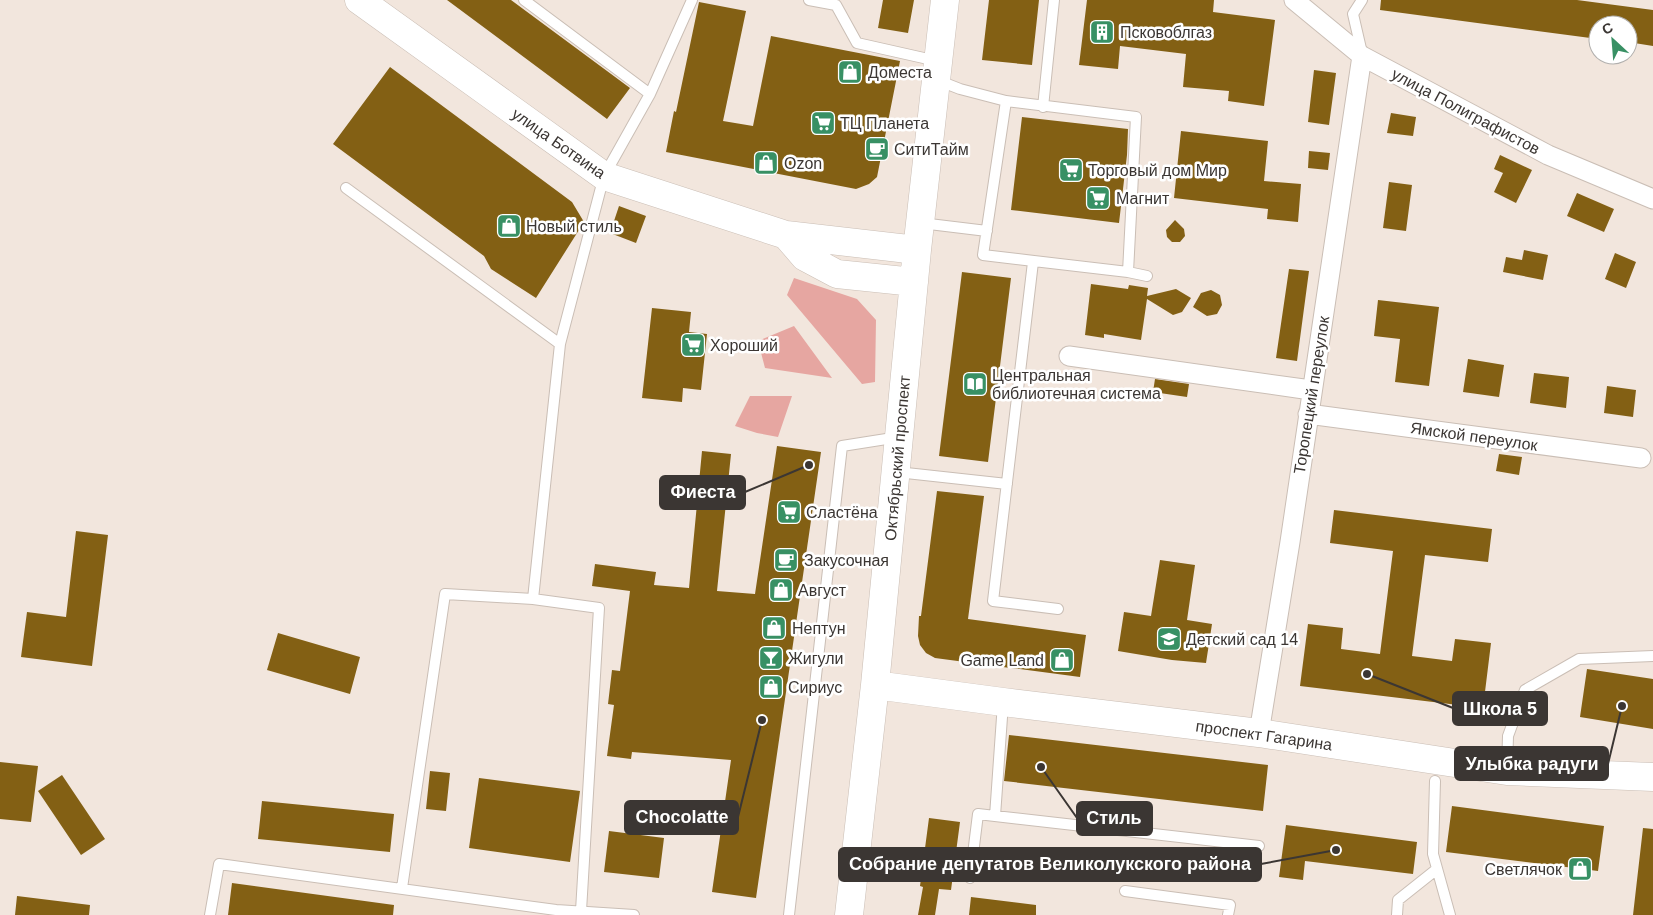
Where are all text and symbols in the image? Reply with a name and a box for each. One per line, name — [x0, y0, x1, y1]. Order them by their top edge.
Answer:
north arrow — [1588, 15, 1638, 65]
building icon: Псковоблгаз — [1089, 19, 1115, 45]
text: С — [1599, 19, 1615, 38]
place label: Псковоблгаз — [1120, 24, 1212, 41]
shop icon: Доместа — [837, 59, 863, 85]
place label: Доместа — [868, 64, 932, 81]
street label: улица Полиграфистов — [1389, 65, 1543, 158]
street label: улица Ботвина — [509, 105, 609, 182]
supermarket icon: ТЦ Планета — [810, 110, 836, 136]
place label: ТЦ Планета — [840, 115, 929, 132]
cafe icon: СитиТайм — [864, 136, 890, 162]
place label: СитиТайм — [894, 141, 969, 158]
shop icon: Ozon — [753, 150, 779, 176]
place label: Ozon — [784, 155, 822, 172]
supermarket icon: Торговый дом Мир — [1058, 157, 1084, 183]
place label: Торговый дом Мир — [1088, 162, 1227, 179]
supermarket icon: Магнит — [1085, 185, 1111, 211]
place label: Магнит — [1116, 190, 1170, 207]
shop icon: Новый стиль — [496, 213, 522, 239]
place label: Новый стиль — [526, 218, 622, 235]
street label: Торопецкий переулок — [1291, 314, 1333, 475]
supermarket icon: Хороший — [680, 332, 706, 358]
place label: Хороший — [710, 337, 778, 354]
place label: Центральная библиотечная система — [992, 367, 1161, 402]
library icon: Центральная библиотечная система — [962, 371, 988, 397]
street label: Октябрьский проспект — [882, 374, 913, 541]
street label: Ямской переулок — [1409, 419, 1540, 454]
callout: Фиеста — [660, 476, 745, 509]
text: Фиеста — [670, 482, 737, 502]
supermarket icon: Сластёна — [776, 499, 802, 525]
place label: Сластёна — [806, 504, 878, 521]
cafe icon: Закусочная — [773, 547, 799, 573]
place label: Закусочная — [804, 552, 889, 569]
shop icon: Август — [768, 577, 794, 603]
place label: Август — [798, 582, 847, 599]
shop icon: Нептун — [761, 615, 787, 641]
place label: Нептун — [792, 620, 845, 637]
school or university icon: Детский сад 14 — [1156, 626, 1182, 652]
place label: Детский сад 14 — [1186, 631, 1298, 648]
bar icon: Жигули — [758, 645, 784, 671]
shop icon: Game Land — [1049, 647, 1075, 673]
place label: Жигули — [788, 650, 843, 667]
place label: Game Land — [960, 652, 1044, 669]
shop icon: Сириус — [758, 674, 784, 700]
place label: Сириус — [788, 679, 842, 696]
callout: Школа 5 — [1453, 692, 1547, 725]
text: Школа 5 — [1463, 699, 1537, 719]
street label: проспект Гагарина — [1195, 718, 1333, 754]
callout: Улыбка радуги — [1455, 747, 1608, 780]
text: Улыбка радуги — [1465, 754, 1599, 774]
callout: Chocolatte — [625, 801, 738, 834]
callout: Стиль — [1077, 802, 1152, 835]
text: Chocolatte — [635, 807, 729, 827]
text: Стиль — [1086, 808, 1142, 828]
callout: Собрание депутатов Великолукского района — [839, 848, 1261, 881]
text: Собрание депутатов Великолукского района — [849, 854, 1252, 874]
shop icon: Светлячок — [1567, 856, 1593, 882]
place label: Светлячок — [1485, 861, 1563, 878]

